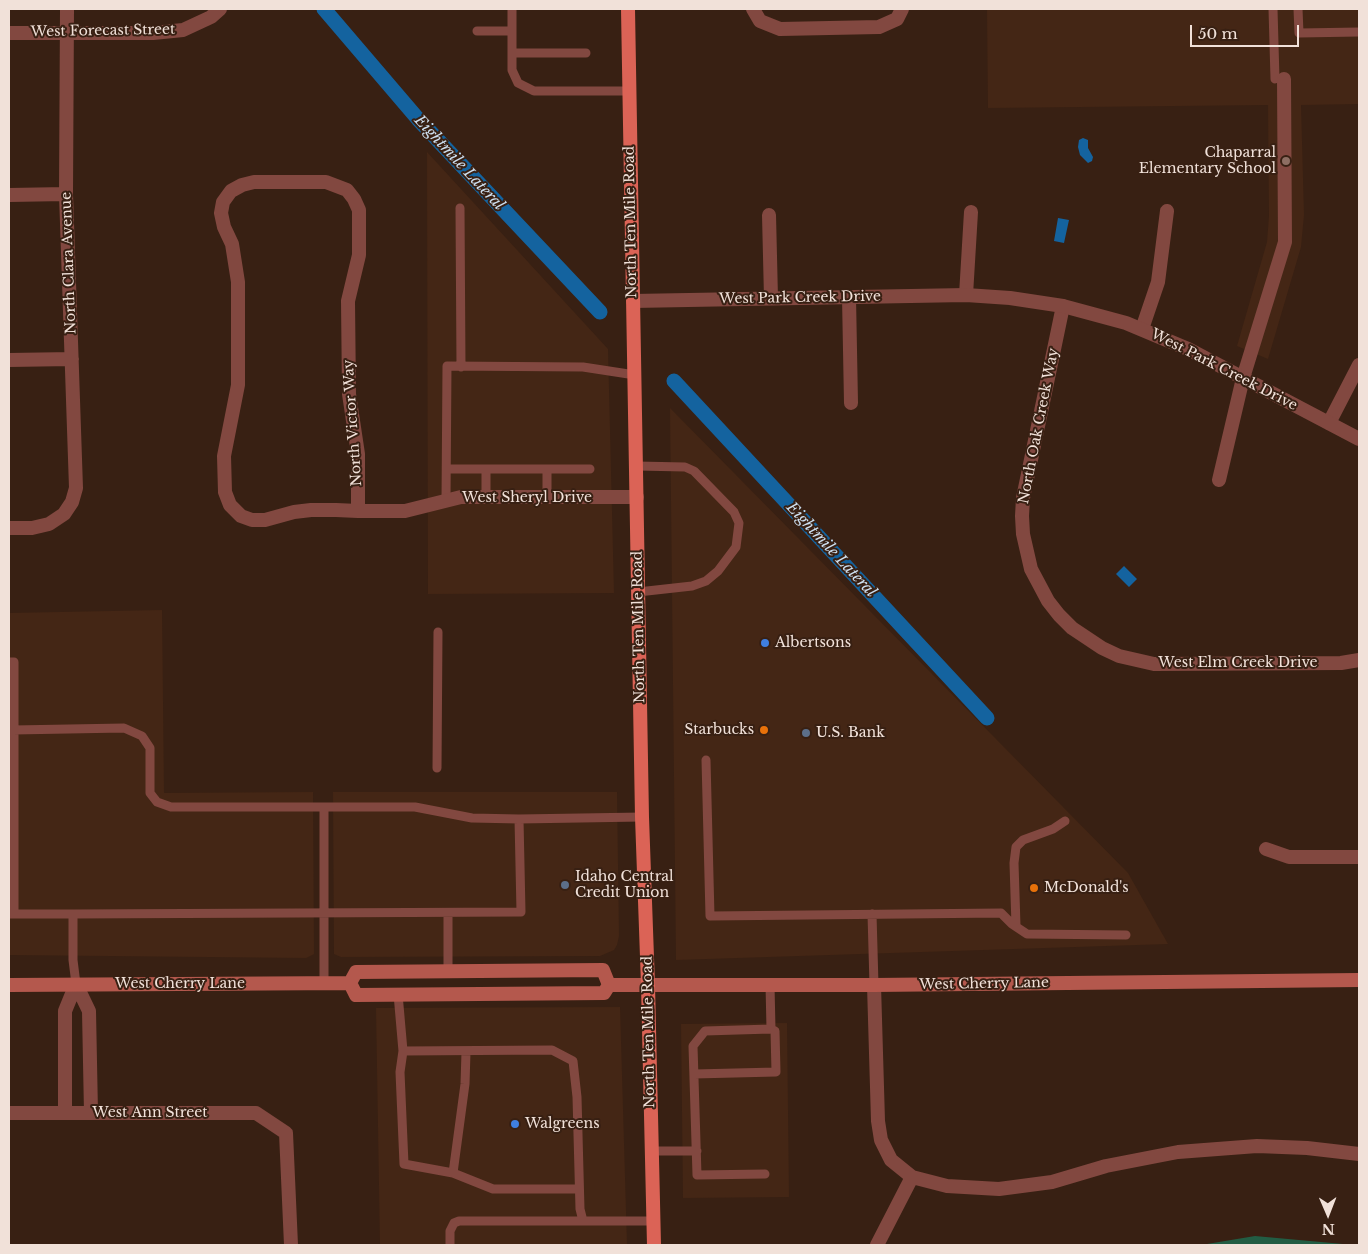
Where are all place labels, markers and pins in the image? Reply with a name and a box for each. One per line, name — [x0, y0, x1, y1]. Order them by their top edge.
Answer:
place label: Chaparral Elementary School — [1139, 145, 1276, 178]
marker: Chaparral Elementary School — [1280, 155, 1292, 167]
place label: Albertsons — [775, 635, 851, 651]
marker: Albertsons — [759, 637, 771, 649]
place label: Starbucks — [684, 722, 754, 738]
marker: Starbucks — [758, 724, 770, 736]
place label: U.S. Bank — [816, 725, 885, 741]
marker: U.S. Bank — [800, 727, 812, 739]
place label: Idaho Central Credit Union — [575, 869, 674, 902]
marker: Idaho Central Credit Union — [559, 879, 571, 891]
place label: McDonald's — [1044, 880, 1129, 896]
marker: McDonald's — [1028, 882, 1040, 894]
place label: Walgreens — [525, 1116, 599, 1132]
marker: Walgreens — [509, 1118, 521, 1130]

